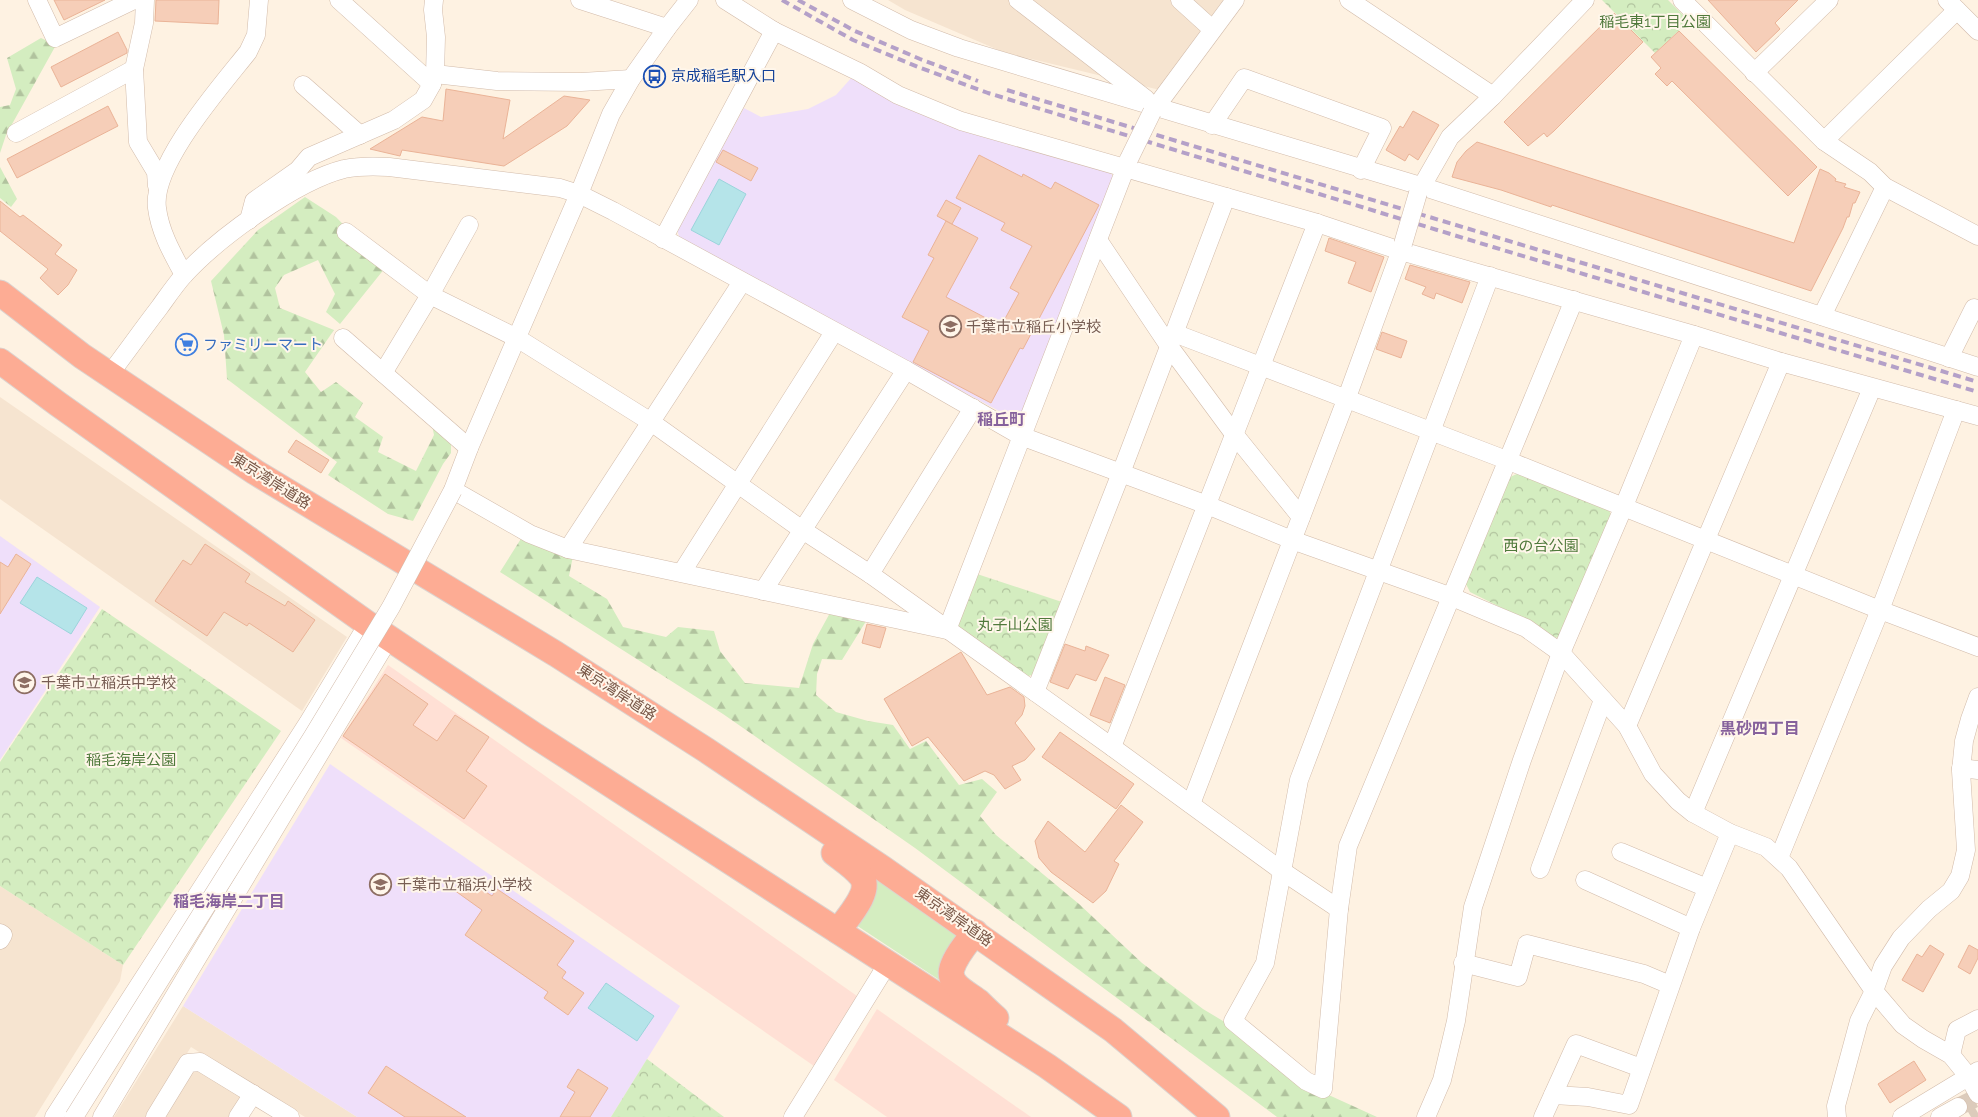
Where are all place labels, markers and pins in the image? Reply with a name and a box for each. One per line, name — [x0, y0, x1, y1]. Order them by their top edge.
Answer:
bus stop icon: 京成稲毛駅入口 — [643, 64, 667, 88]
place label: 京成稲毛駅入口 — [671, 67, 776, 85]
school or university icon: 千葉市立稲丘小学校 — [938, 315, 962, 339]
place label: 千葉市立稲丘小学校 — [966, 318, 1101, 336]
supermarket icon: ファミリーマート — [175, 333, 199, 357]
place label: ファミリーマート — [203, 336, 323, 354]
school or university icon: 千葉市立稲浜中学校 — [13, 671, 37, 695]
place label: 千葉市立稲浜中学校 — [41, 674, 176, 692]
school or university icon: 千葉市立稲浜小学校 — [369, 873, 393, 897]
place label: 千葉市立稲浜小学校 — [397, 876, 532, 894]

